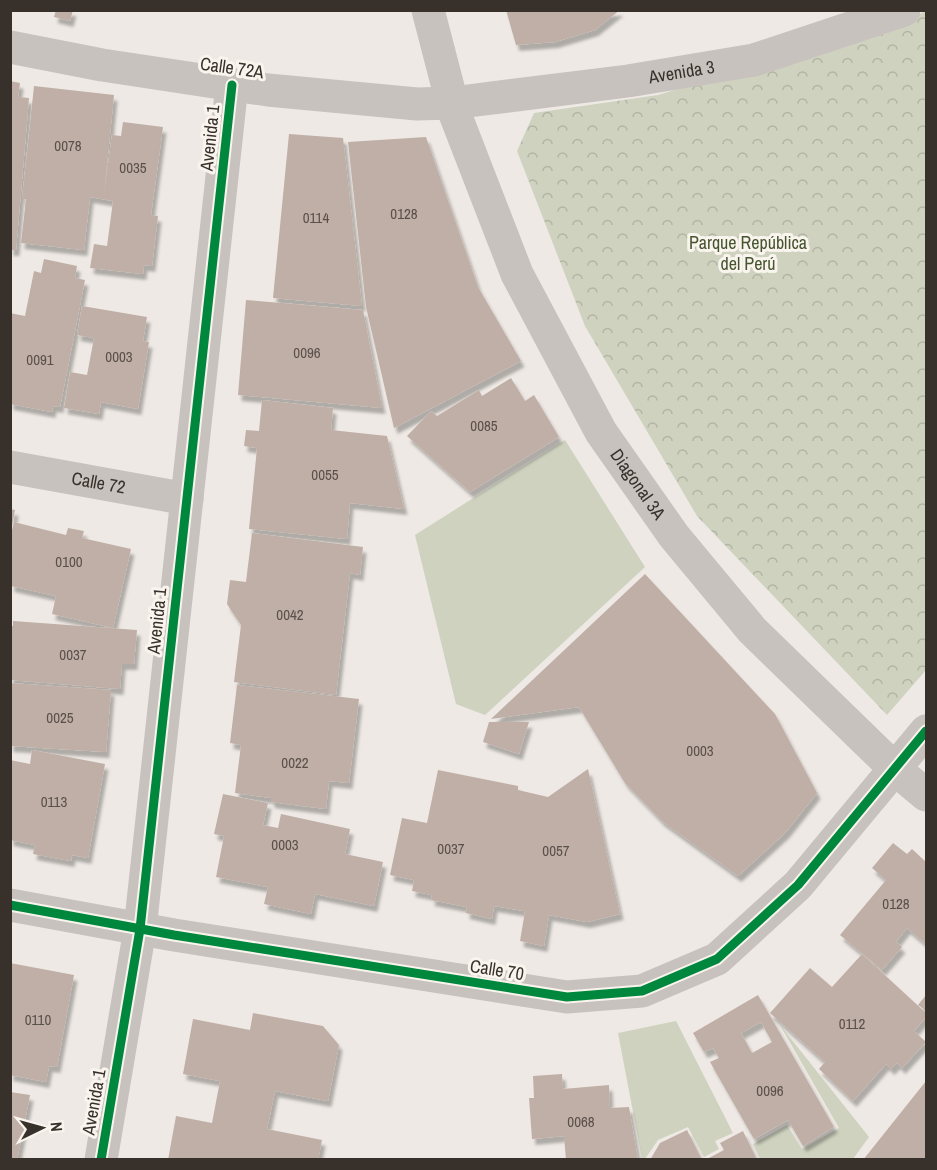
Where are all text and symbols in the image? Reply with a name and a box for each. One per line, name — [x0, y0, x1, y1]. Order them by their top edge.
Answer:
street label: Calle 72A — [199, 51, 266, 84]
street label: Avenida 3 — [646, 54, 716, 90]
street label: Avenida 1 — [194, 103, 225, 173]
house number: 0078 — [54, 135, 82, 156]
house number: 0035 — [119, 157, 147, 178]
house number: 0128 — [390, 203, 418, 224]
house number: 0114 — [303, 207, 329, 228]
park label: Parque República del Perú — [689, 230, 807, 276]
house number: 0096 — [293, 342, 321, 363]
house number: 0003 — [105, 346, 133, 367]
house number: 0091 — [26, 349, 54, 370]
house number: 0085 — [470, 415, 498, 436]
street label: Diagonal 3A — [605, 444, 672, 525]
house number: 0055 — [311, 464, 339, 485]
street label: Calle 72 — [70, 465, 128, 500]
house number: 0100 — [55, 551, 83, 572]
street label: Avenida 1 — [141, 586, 172, 656]
house number: 0042 — [276, 604, 304, 625]
house number: 0037 — [59, 644, 87, 665]
house number: 0025 — [46, 707, 74, 728]
house number: 0003 — [686, 740, 714, 761]
house number: 0022 — [281, 752, 309, 773]
house number: 0113 — [41, 791, 67, 812]
house number: 0003 — [271, 834, 299, 855]
house number: 0037 — [437, 838, 465, 859]
house number: 0057 — [542, 840, 570, 861]
house number: 0128 — [882, 893, 910, 914]
street label: Calle 70 — [468, 953, 526, 986]
house number: 0110 — [25, 1009, 51, 1030]
house number: 0112 — [839, 1013, 865, 1034]
street label: Avenida 1 — [75, 1066, 112, 1138]
house number: 0096 — [756, 1080, 784, 1101]
north arrow — [12, 1098, 72, 1158]
house number: 0068 — [567, 1111, 595, 1132]
text: N — [46, 1121, 68, 1132]

